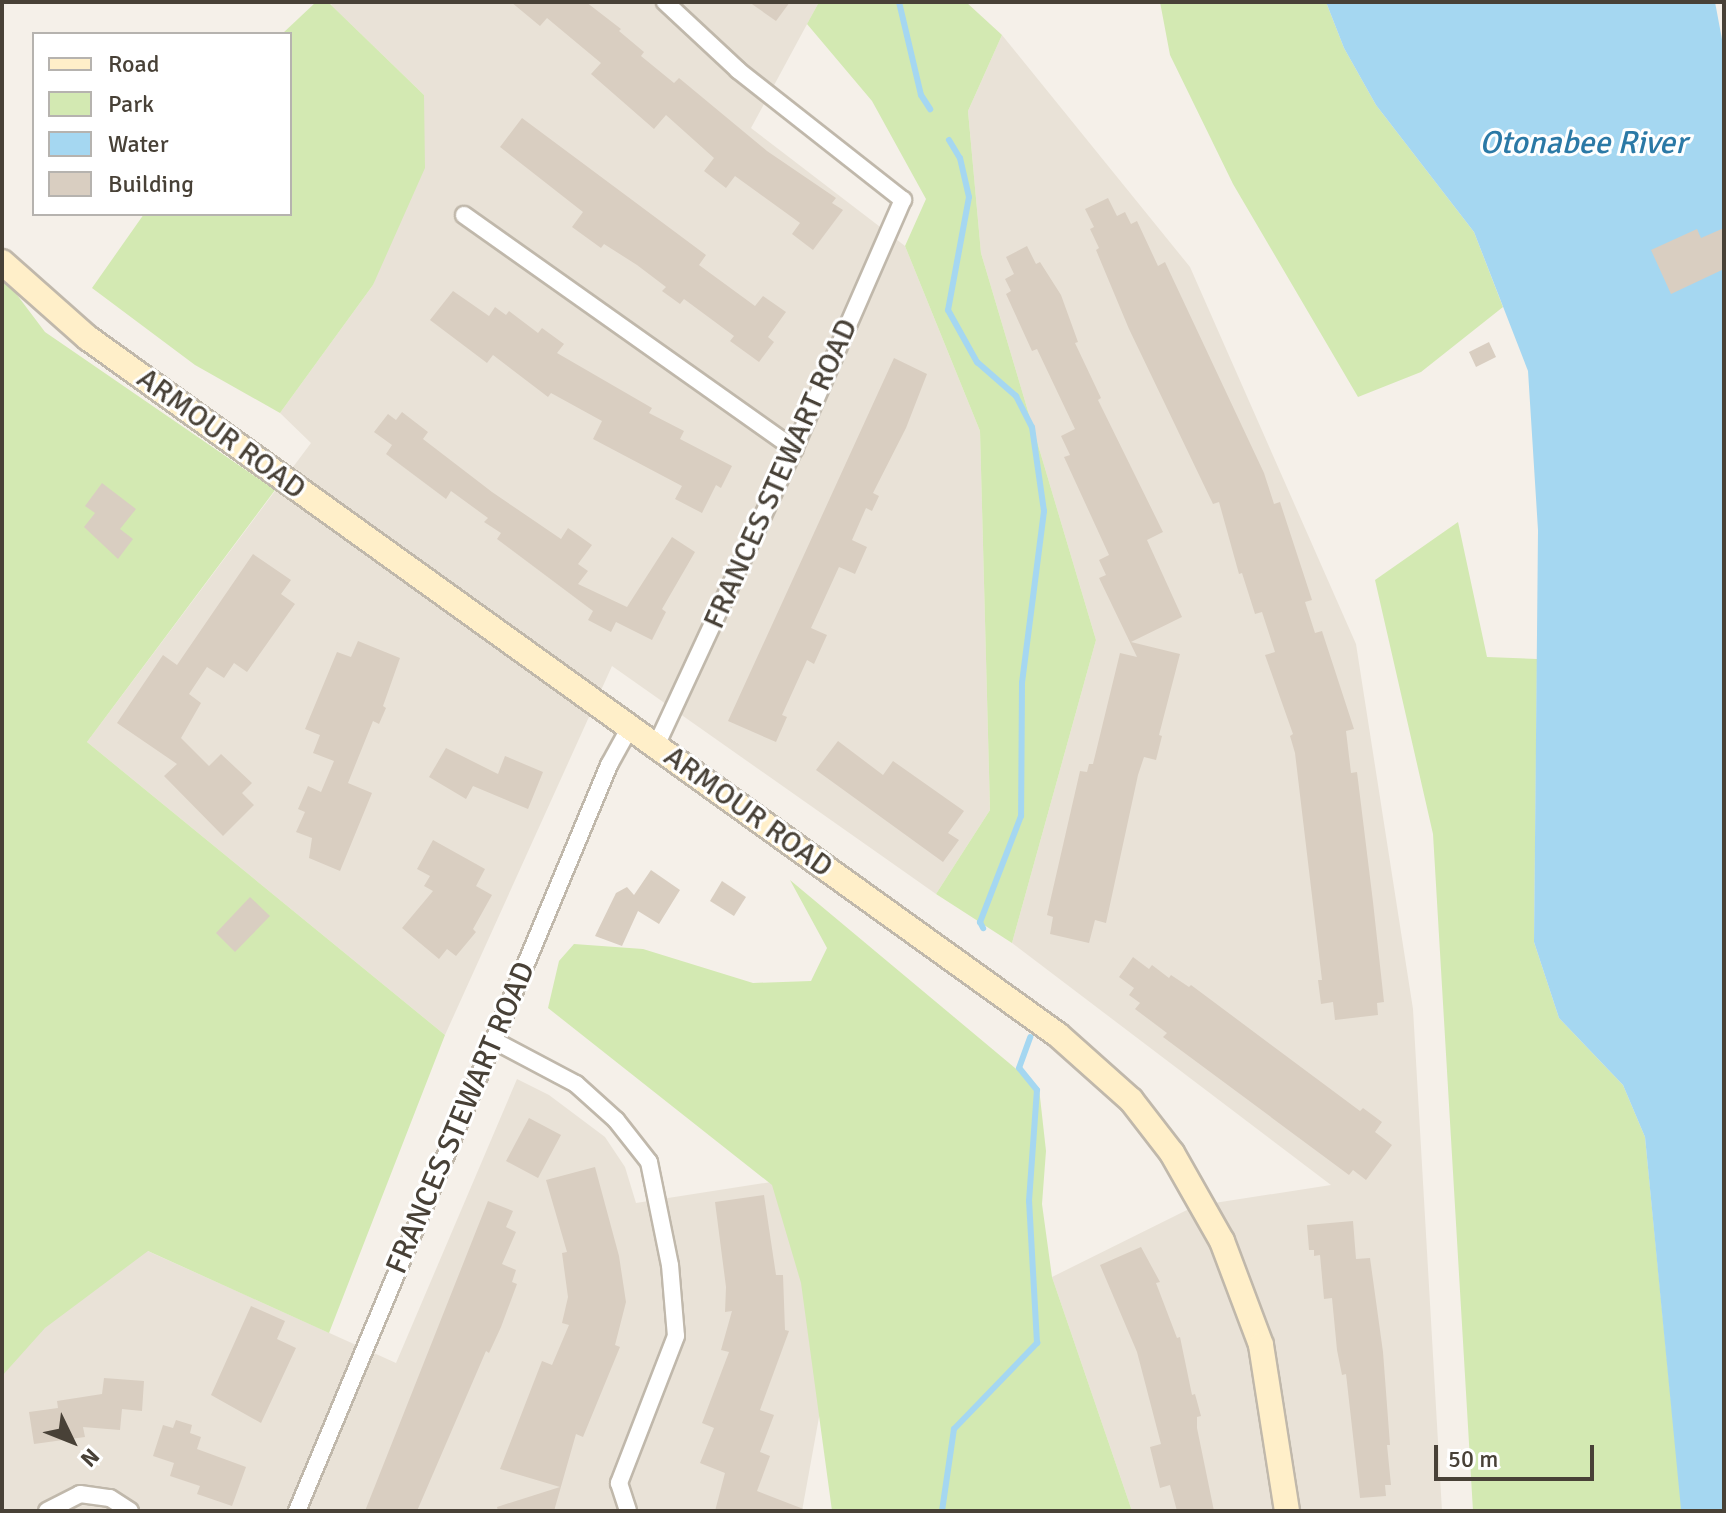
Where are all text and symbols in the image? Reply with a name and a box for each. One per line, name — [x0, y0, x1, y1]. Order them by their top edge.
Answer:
legend — [32, 32, 292, 216]
text: Road — [108, 49, 159, 79]
text: Park — [108, 89, 154, 119]
water label: Otonabee River — [1479, 124, 1687, 162]
text: Water — [108, 129, 168, 159]
text: Building — [108, 169, 194, 199]
street label: FRANCES STEWART ROAD — [696, 314, 866, 634]
street label: ARMOUR ROAD — [130, 361, 312, 507]
street label: ARMOUR ROAD — [657, 739, 839, 885]
street label: FRANCES STEWART ROAD — [379, 957, 543, 1279]
north arrow — [32, 1401, 112, 1481]
scale bar — [1438, 1429, 1598, 1479]
text: N — [75, 1443, 105, 1473]
text: 50 m — [1448, 1444, 1498, 1474]

